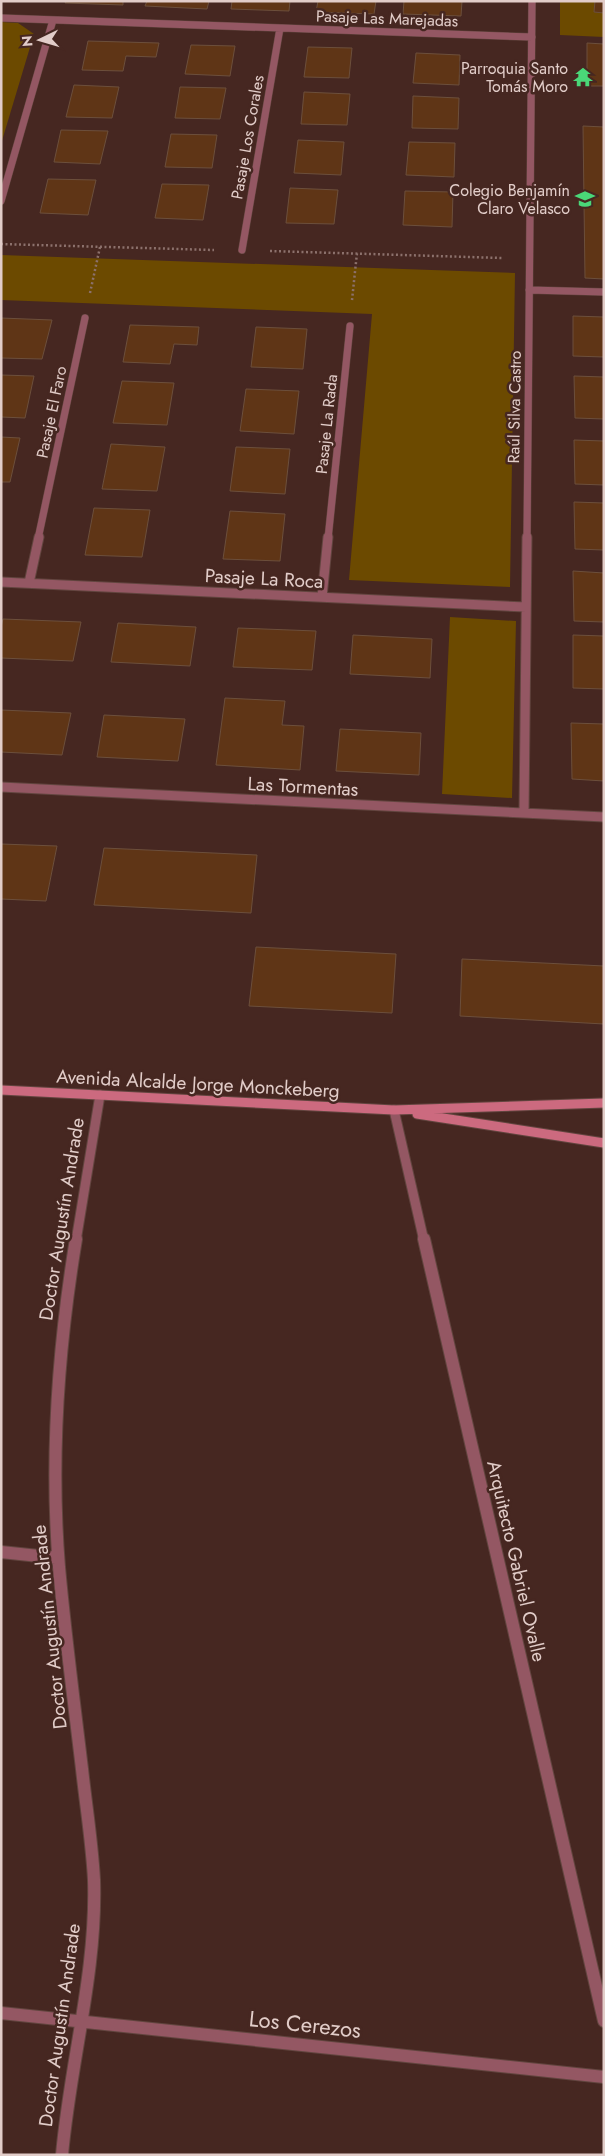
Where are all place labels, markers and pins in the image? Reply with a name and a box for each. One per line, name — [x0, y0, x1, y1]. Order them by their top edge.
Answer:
place label: Parroquia Santo Tomás Moro — [461, 57, 568, 98]
temple icon: Parroquia Santo Tomás Moro — [572, 66, 594, 88]
place label: Colegio Benjamín Claro Velasco — [449, 179, 570, 220]
school or university icon: Colegio Benjamín Claro Velasco — [574, 188, 596, 210]

